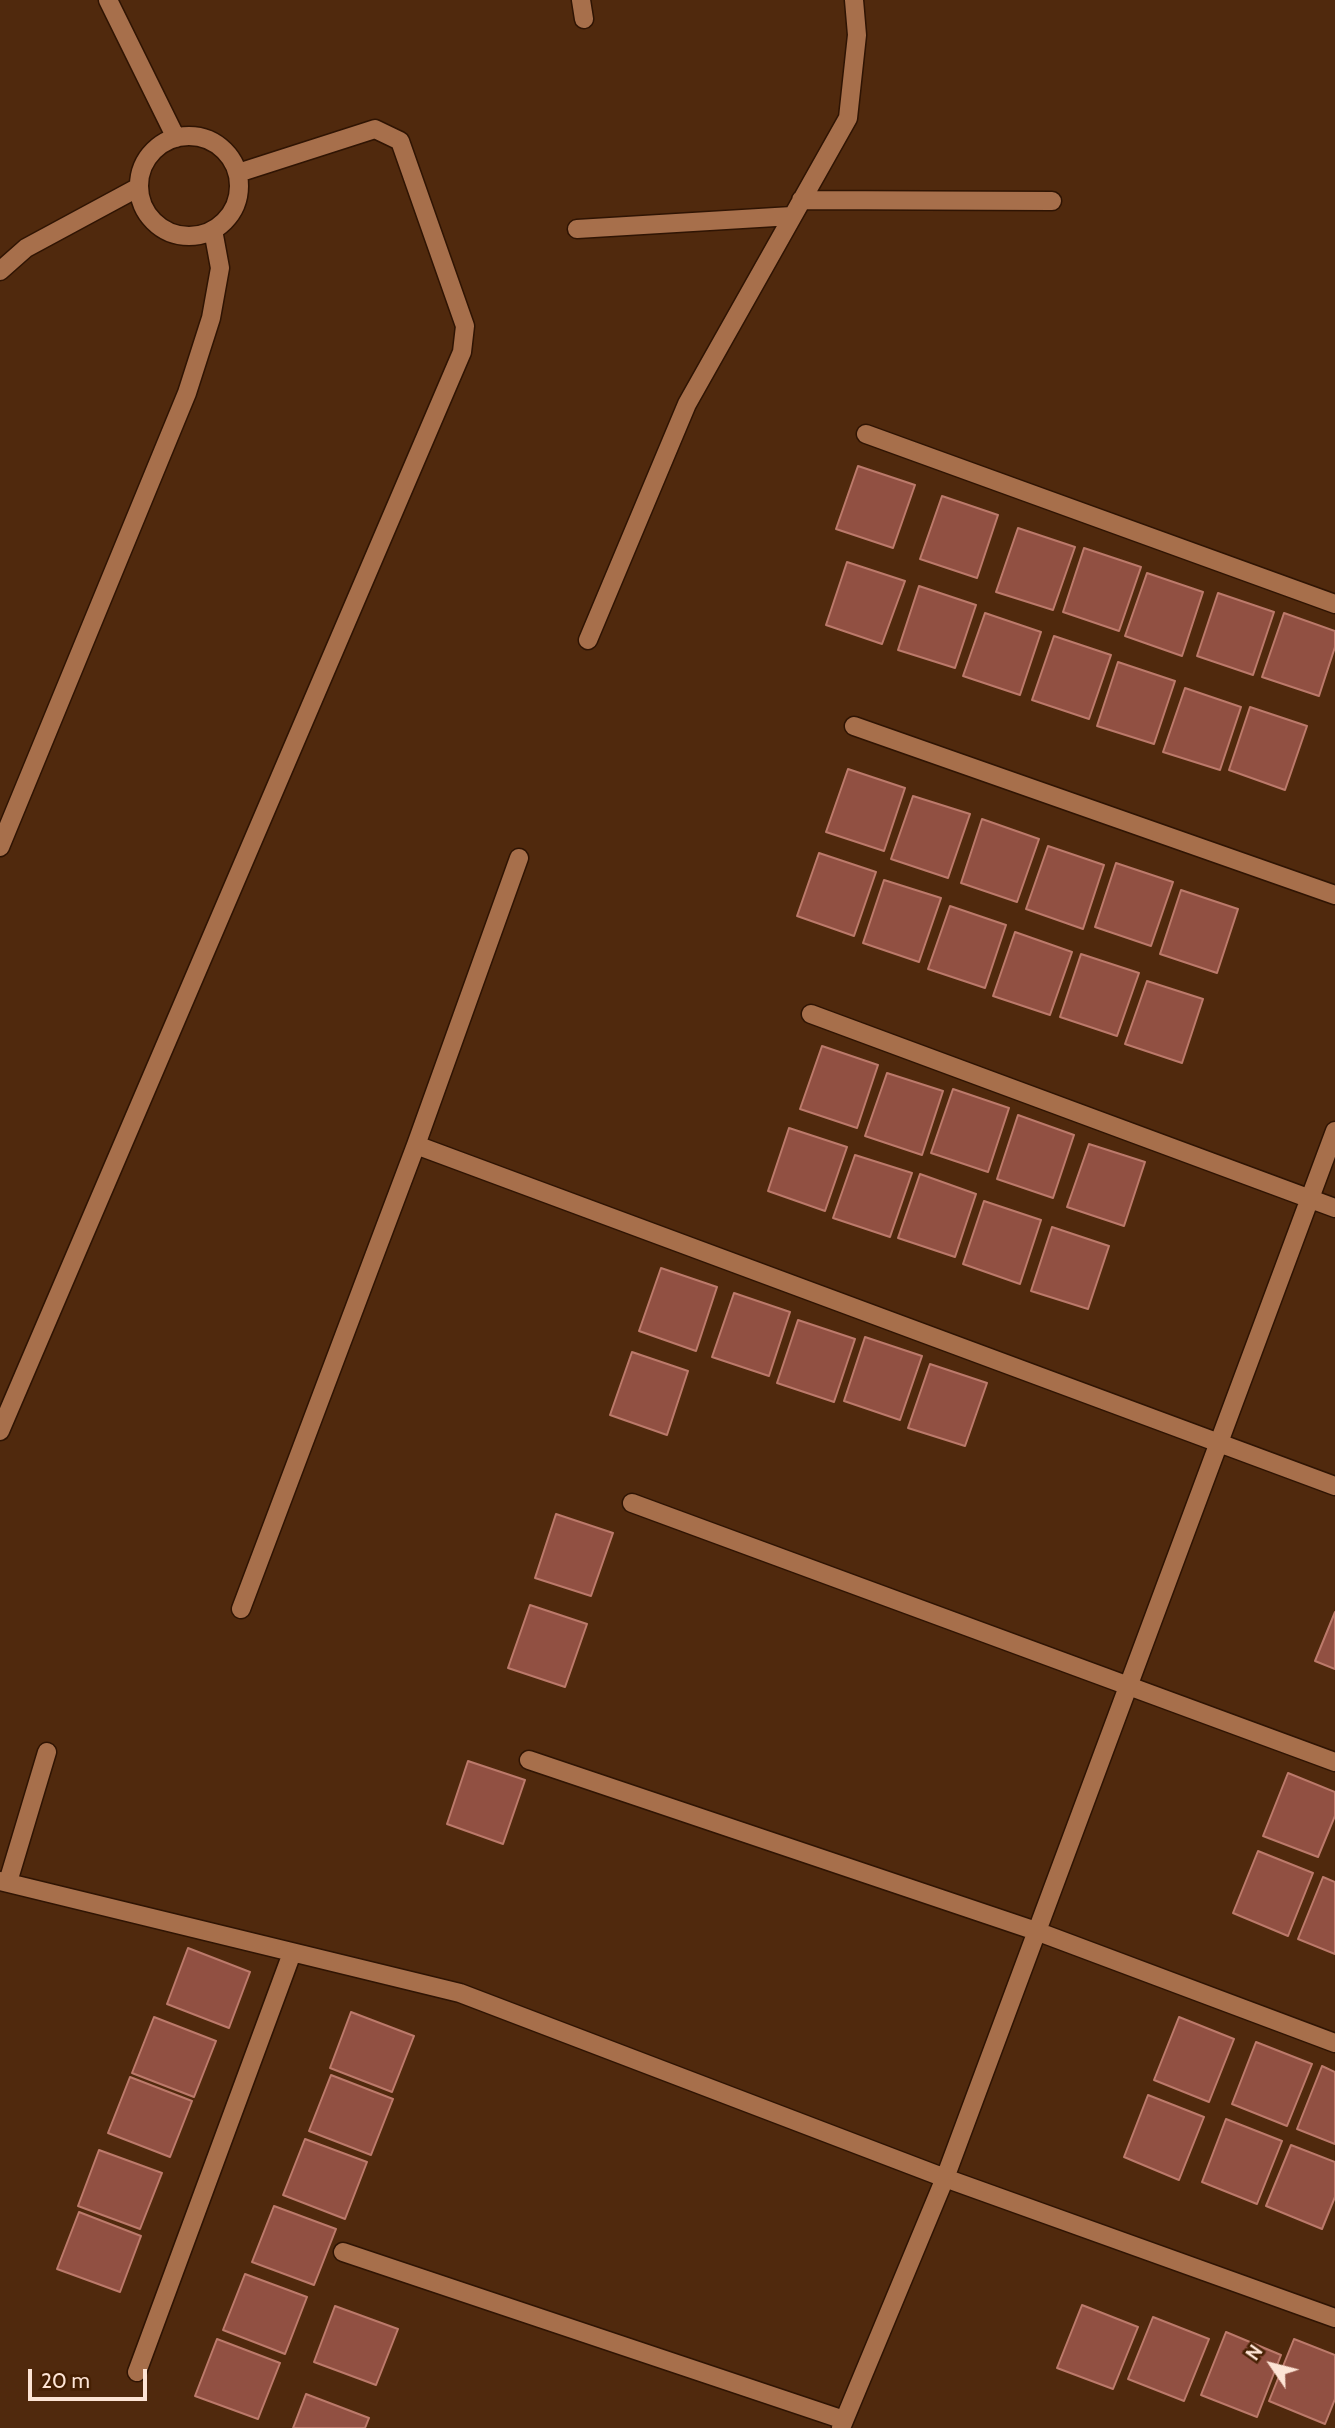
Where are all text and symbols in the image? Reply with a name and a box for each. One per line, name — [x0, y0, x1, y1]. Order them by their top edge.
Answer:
north arrow — [1237, 2330, 1307, 2400]
text: N — [1241, 2341, 1268, 2365]
scale bar — [32, 2354, 150, 2398]
text: 20 m — [41, 2368, 90, 2393]

